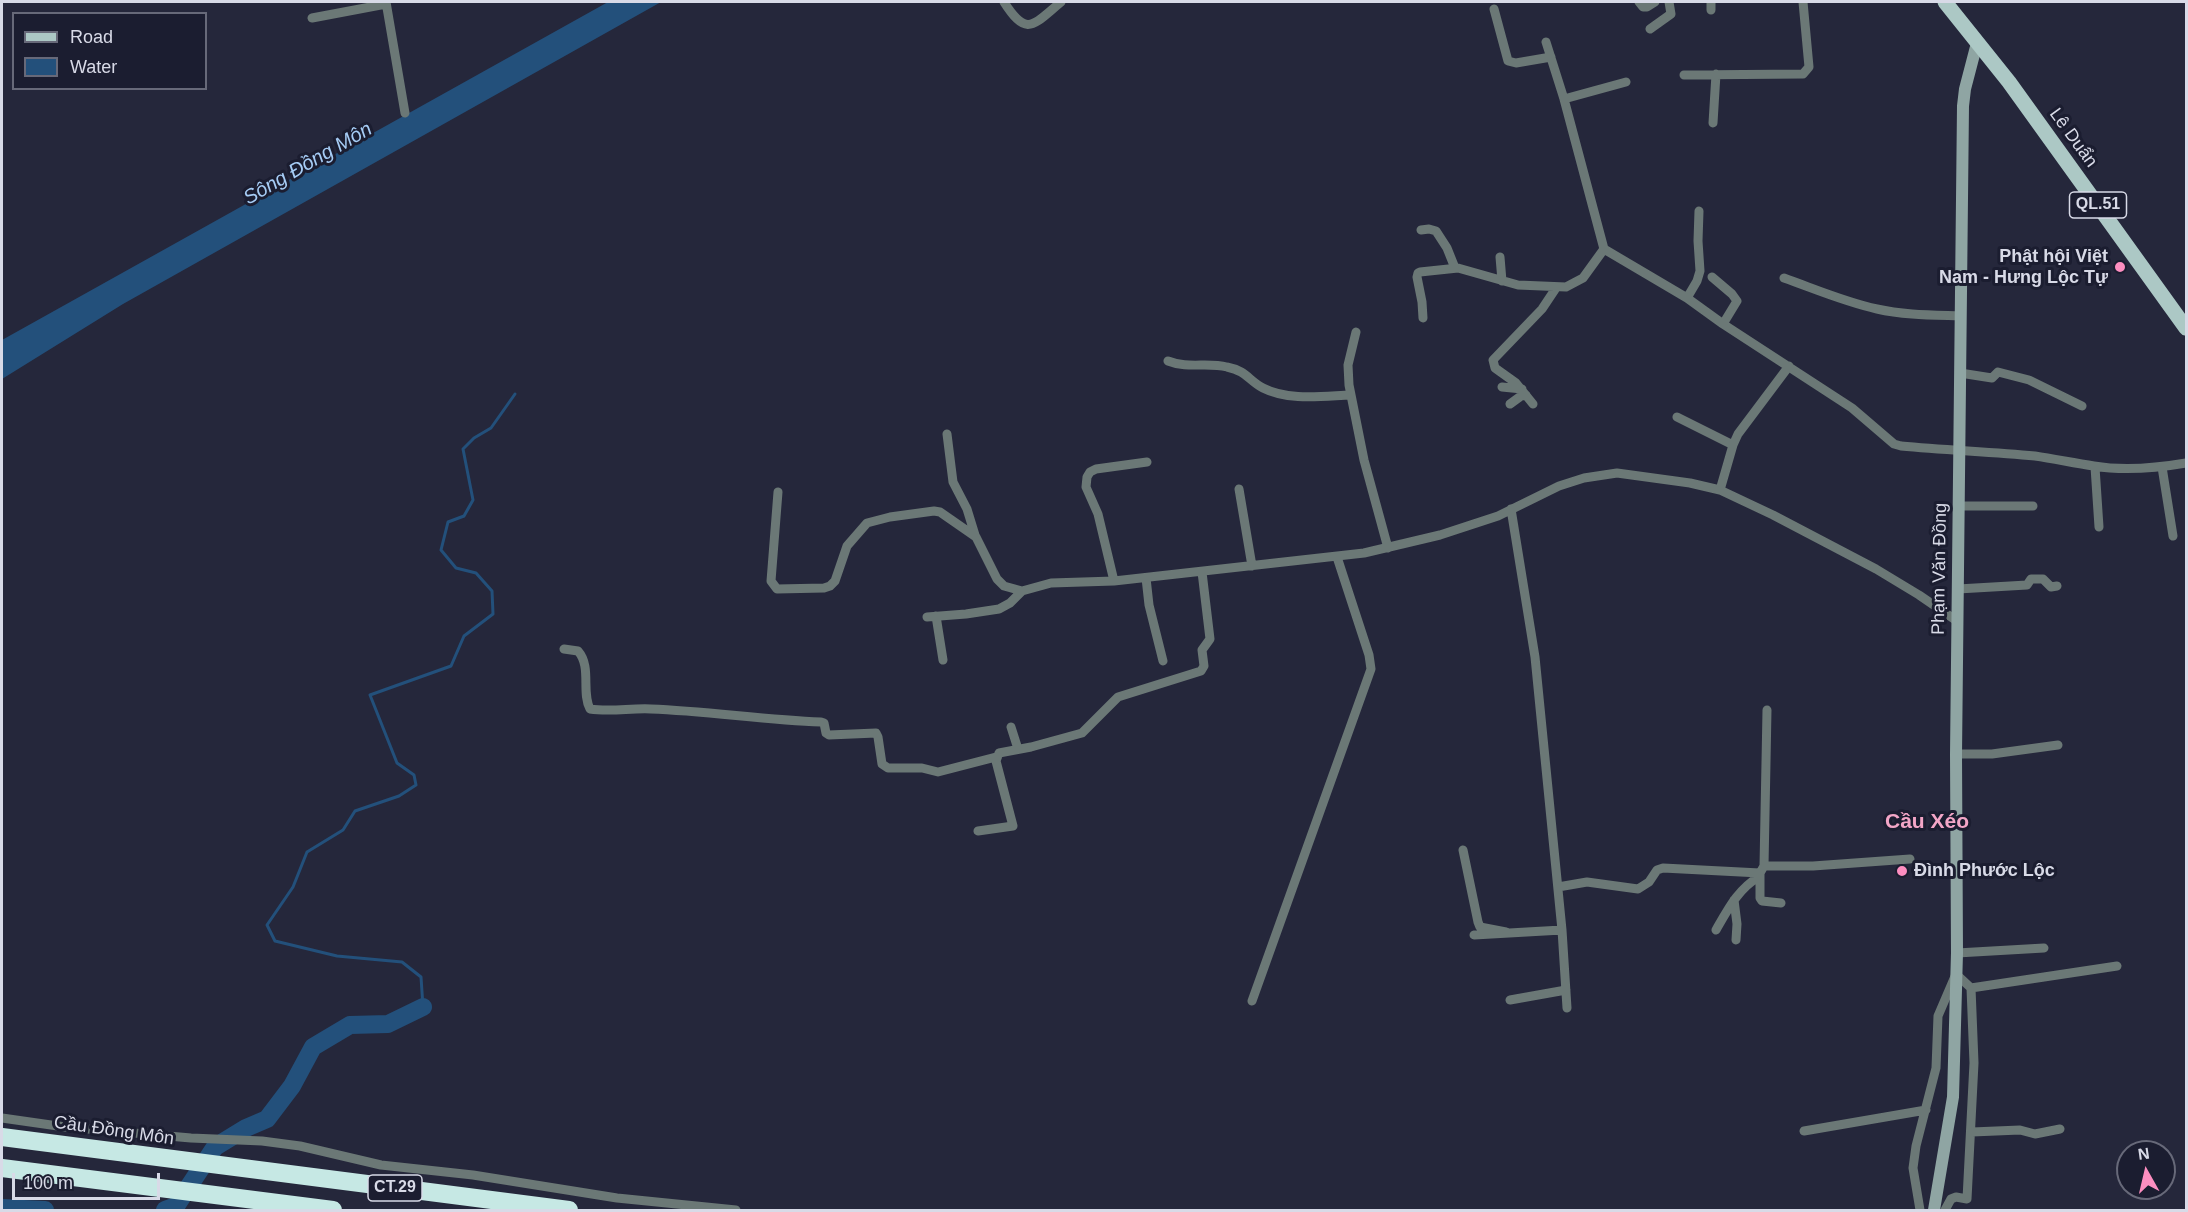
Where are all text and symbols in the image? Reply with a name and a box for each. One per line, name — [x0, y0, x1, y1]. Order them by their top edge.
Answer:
legend — [12, 12, 207, 90]
text: Road — [70, 27, 113, 47]
text: Water — [70, 57, 117, 77]
street label: Lê Duẩn — [2044, 104, 2102, 172]
water label: Sông Đồng Môn — [239, 117, 377, 211]
road number: QL.51 — [2070, 192, 2126, 218]
place label: Phật hội Việt Nam - Hưng Lộc Tự — [1939, 246, 2108, 288]
marker: Phật hội Việt Nam - Hưng Lộc Tự — [2113, 260, 2127, 274]
street label: Phạm Văn Đồng — [1928, 503, 1952, 635]
district label: Cầu Xéo — [1885, 809, 1969, 835]
place label: Đình Phước Lộc — [1914, 860, 2055, 882]
marker: Đình Phước Lộc — [1895, 864, 1909, 878]
street label: Cầu Đồng Môn — [53, 1112, 175, 1150]
north arrow — [2116, 1140, 2176, 1200]
text: N — [2137, 1144, 2151, 1163]
scale bar — [15, 1161, 164, 1199]
text: 100 m — [23, 1173, 73, 1193]
road number: CT.29 — [368, 1175, 422, 1201]

